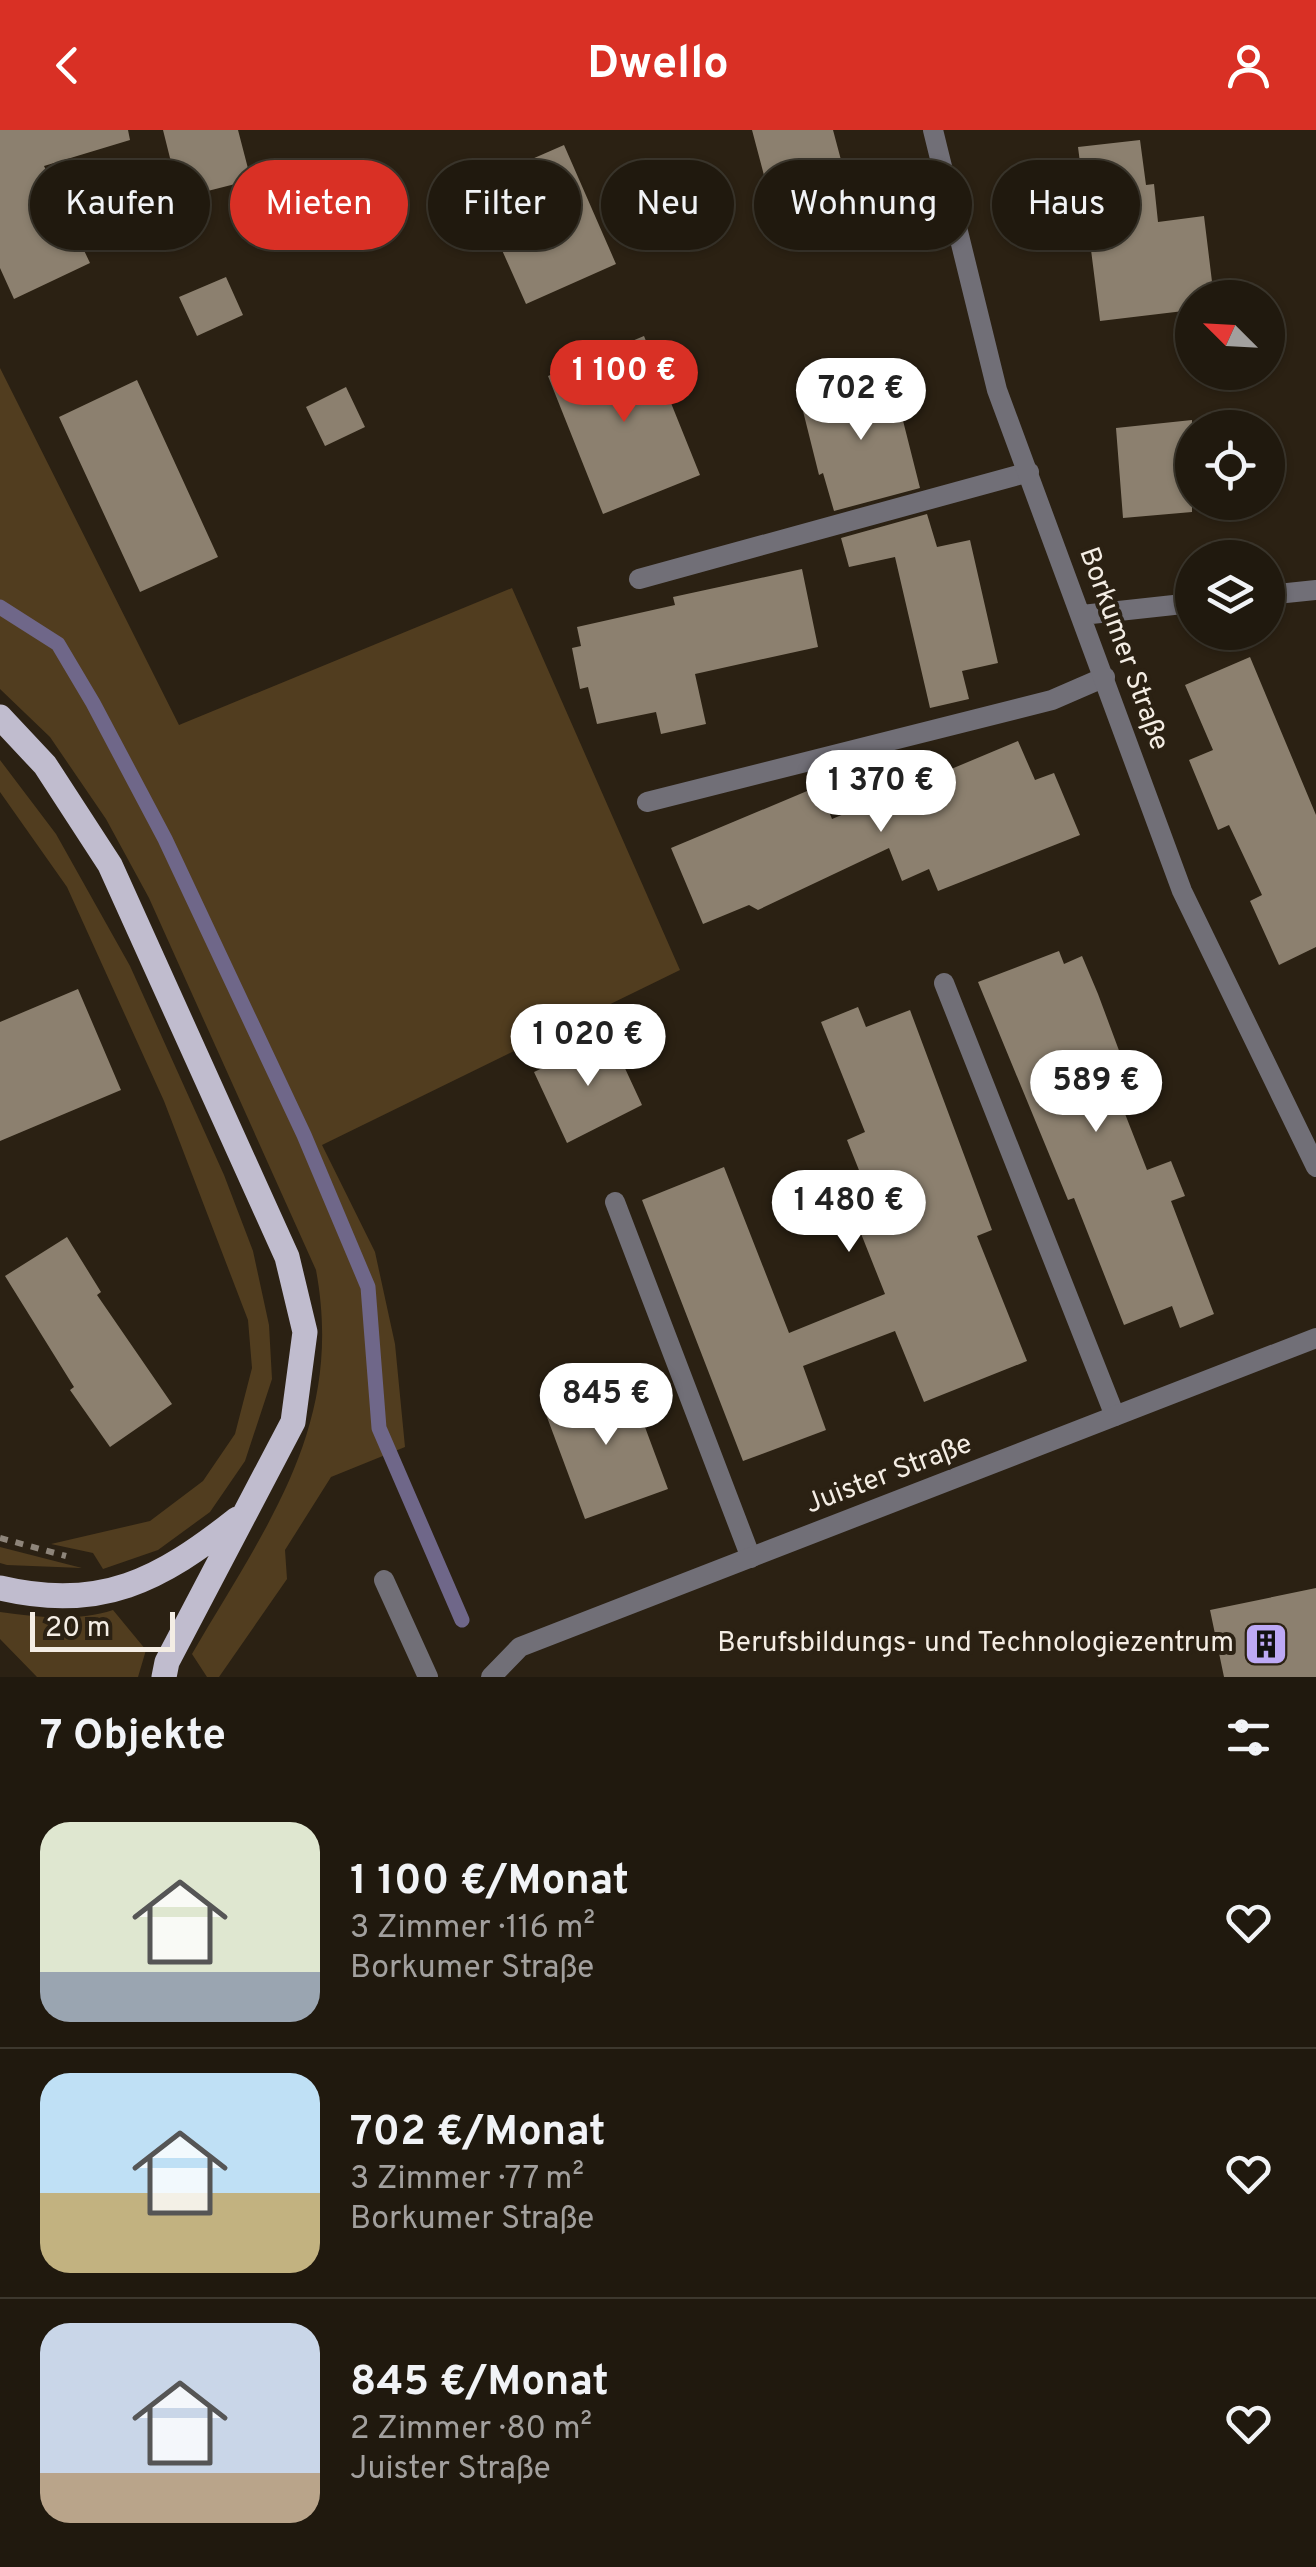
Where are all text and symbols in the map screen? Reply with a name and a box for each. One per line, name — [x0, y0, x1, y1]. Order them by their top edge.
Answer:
text: Dwello — [587, 37, 729, 94]
icon: back — [40, 38, 95, 93]
icon: person — [1221, 38, 1276, 93]
chip: Kaufen — [30, 160, 210, 250]
chip: Mieten — [230, 160, 408, 250]
chip: Filter — [428, 160, 581, 250]
chip: Neu — [601, 160, 734, 250]
chip: Wohnung — [754, 160, 972, 250]
chip: Haus — [992, 160, 1140, 250]
north arrow — [1175, 280, 1285, 390]
map controls — [1175, 280, 1285, 650]
pin: 1 100 € — [532, 340, 716, 425]
text: 1 100 € — [572, 352, 676, 392]
pin: 702 € — [791, 358, 931, 443]
text: 702 € — [818, 370, 904, 410]
button: locate — [1175, 410, 1285, 520]
button: layers — [1175, 540, 1285, 650]
street label: Borkumer Straße — [1070, 542, 1176, 756]
pin: 1 370 € — [789, 750, 973, 835]
text: 1 370 € — [828, 762, 934, 802]
pin: 1 020 € — [496, 1004, 680, 1089]
text: 1 020 € — [533, 1016, 643, 1056]
pin: 589 € — [1026, 1050, 1166, 1135]
text: 589 € — [1052, 1062, 1140, 1102]
pin: 1 480 € — [757, 1170, 941, 1255]
text: 1 480 € — [794, 1182, 904, 1222]
pin: 845 € — [536, 1363, 676, 1448]
text: 845 € — [562, 1375, 650, 1415]
street label: Juister Straße — [801, 1427, 977, 1523]
scale bar — [30, 1607, 175, 1652]
text: 20 m — [45, 1611, 110, 1647]
building icon: Berufsbildungs- und Technologiezentrum — [1243, 1621, 1289, 1667]
place label: Berufsbildungs- und Technologiezentrum — [717, 1626, 1234, 1662]
icon: filters — [1221, 1710, 1276, 1765]
text: 7 Objekte — [40, 1711, 226, 1764]
text: 1 100 €/Monat — [350, 1856, 629, 1909]
icon: home — [120, 1862, 240, 1982]
icon: heart — [1221, 1895, 1276, 1950]
text: 3 Zimmer · 116 m² — [350, 1909, 595, 1949]
text: Borkumer Straße — [350, 1949, 594, 1989]
text: 702 €/Monat — [350, 2107, 606, 2160]
icon: home — [120, 2113, 240, 2233]
icon: heart — [1221, 2146, 1276, 2201]
text: 3 Zimmer · 77 m² — [350, 2160, 584, 2200]
text: Borkumer Straße — [350, 2200, 594, 2240]
text: 845 €/Monat — [350, 2357, 609, 2410]
icon: home — [120, 2363, 240, 2483]
icon: heart — [1221, 2396, 1276, 2451]
text: 2 Zimmer · 80 m² — [350, 2410, 592, 2450]
text: Juister Straße — [350, 2450, 551, 2490]

